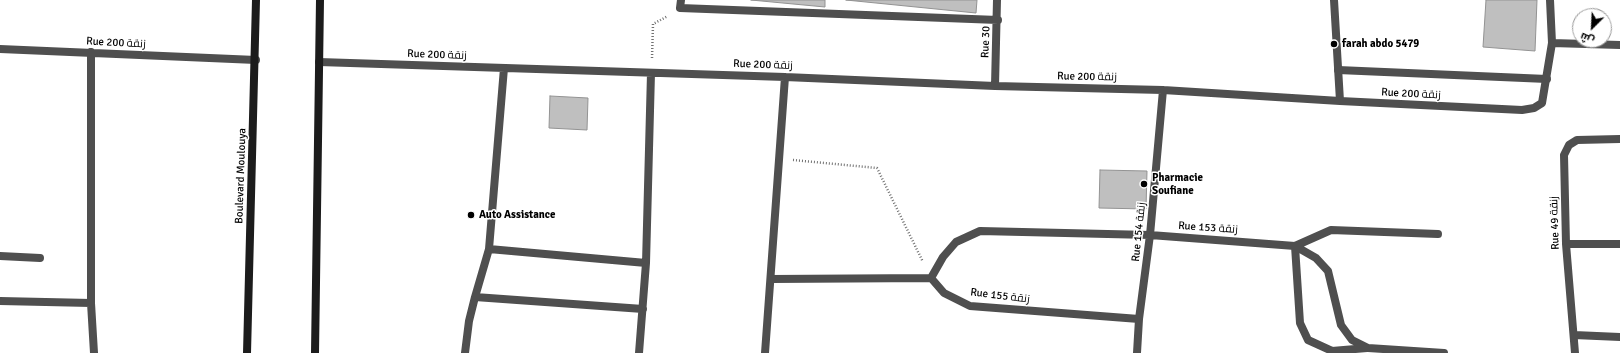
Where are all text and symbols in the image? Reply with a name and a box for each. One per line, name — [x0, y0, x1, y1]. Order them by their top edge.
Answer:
north arrow — [1572, 8, 1612, 48]
street label: Rue 30 — [979, 26, 993, 58]
text: ش — [1578, 30, 1596, 47]
street label: Rue 200 زنقة — [86, 35, 146, 51]
place label: farah abdo 5479 — [1342, 37, 1419, 51]
marker: farah abdo 5479 — [1329, 39, 1339, 49]
street label: Rue 200 زنقة — [407, 47, 467, 63]
street label: Rue 200 زنقة — [733, 57, 793, 73]
street label: Rue 200 زنقة — [1057, 70, 1117, 84]
street label: Rue 200 زنقة — [1381, 86, 1441, 102]
street label: Boulevard Moulouya — [233, 128, 249, 224]
place label: Pharmacie Soufiane — [1152, 171, 1203, 197]
marker: Pharmacie Soufiane — [1139, 179, 1149, 189]
street label: Rue 49 زنقة — [1547, 196, 1563, 250]
street label: Rue 154 زنقة — [1129, 202, 1149, 262]
place label: Auto Assistance — [479, 208, 555, 222]
marker: Auto Assistance — [466, 210, 476, 220]
street label: Rue 153 زنقة — [1178, 219, 1238, 237]
street label: Rue 155 زنقة — [970, 286, 1030, 306]

